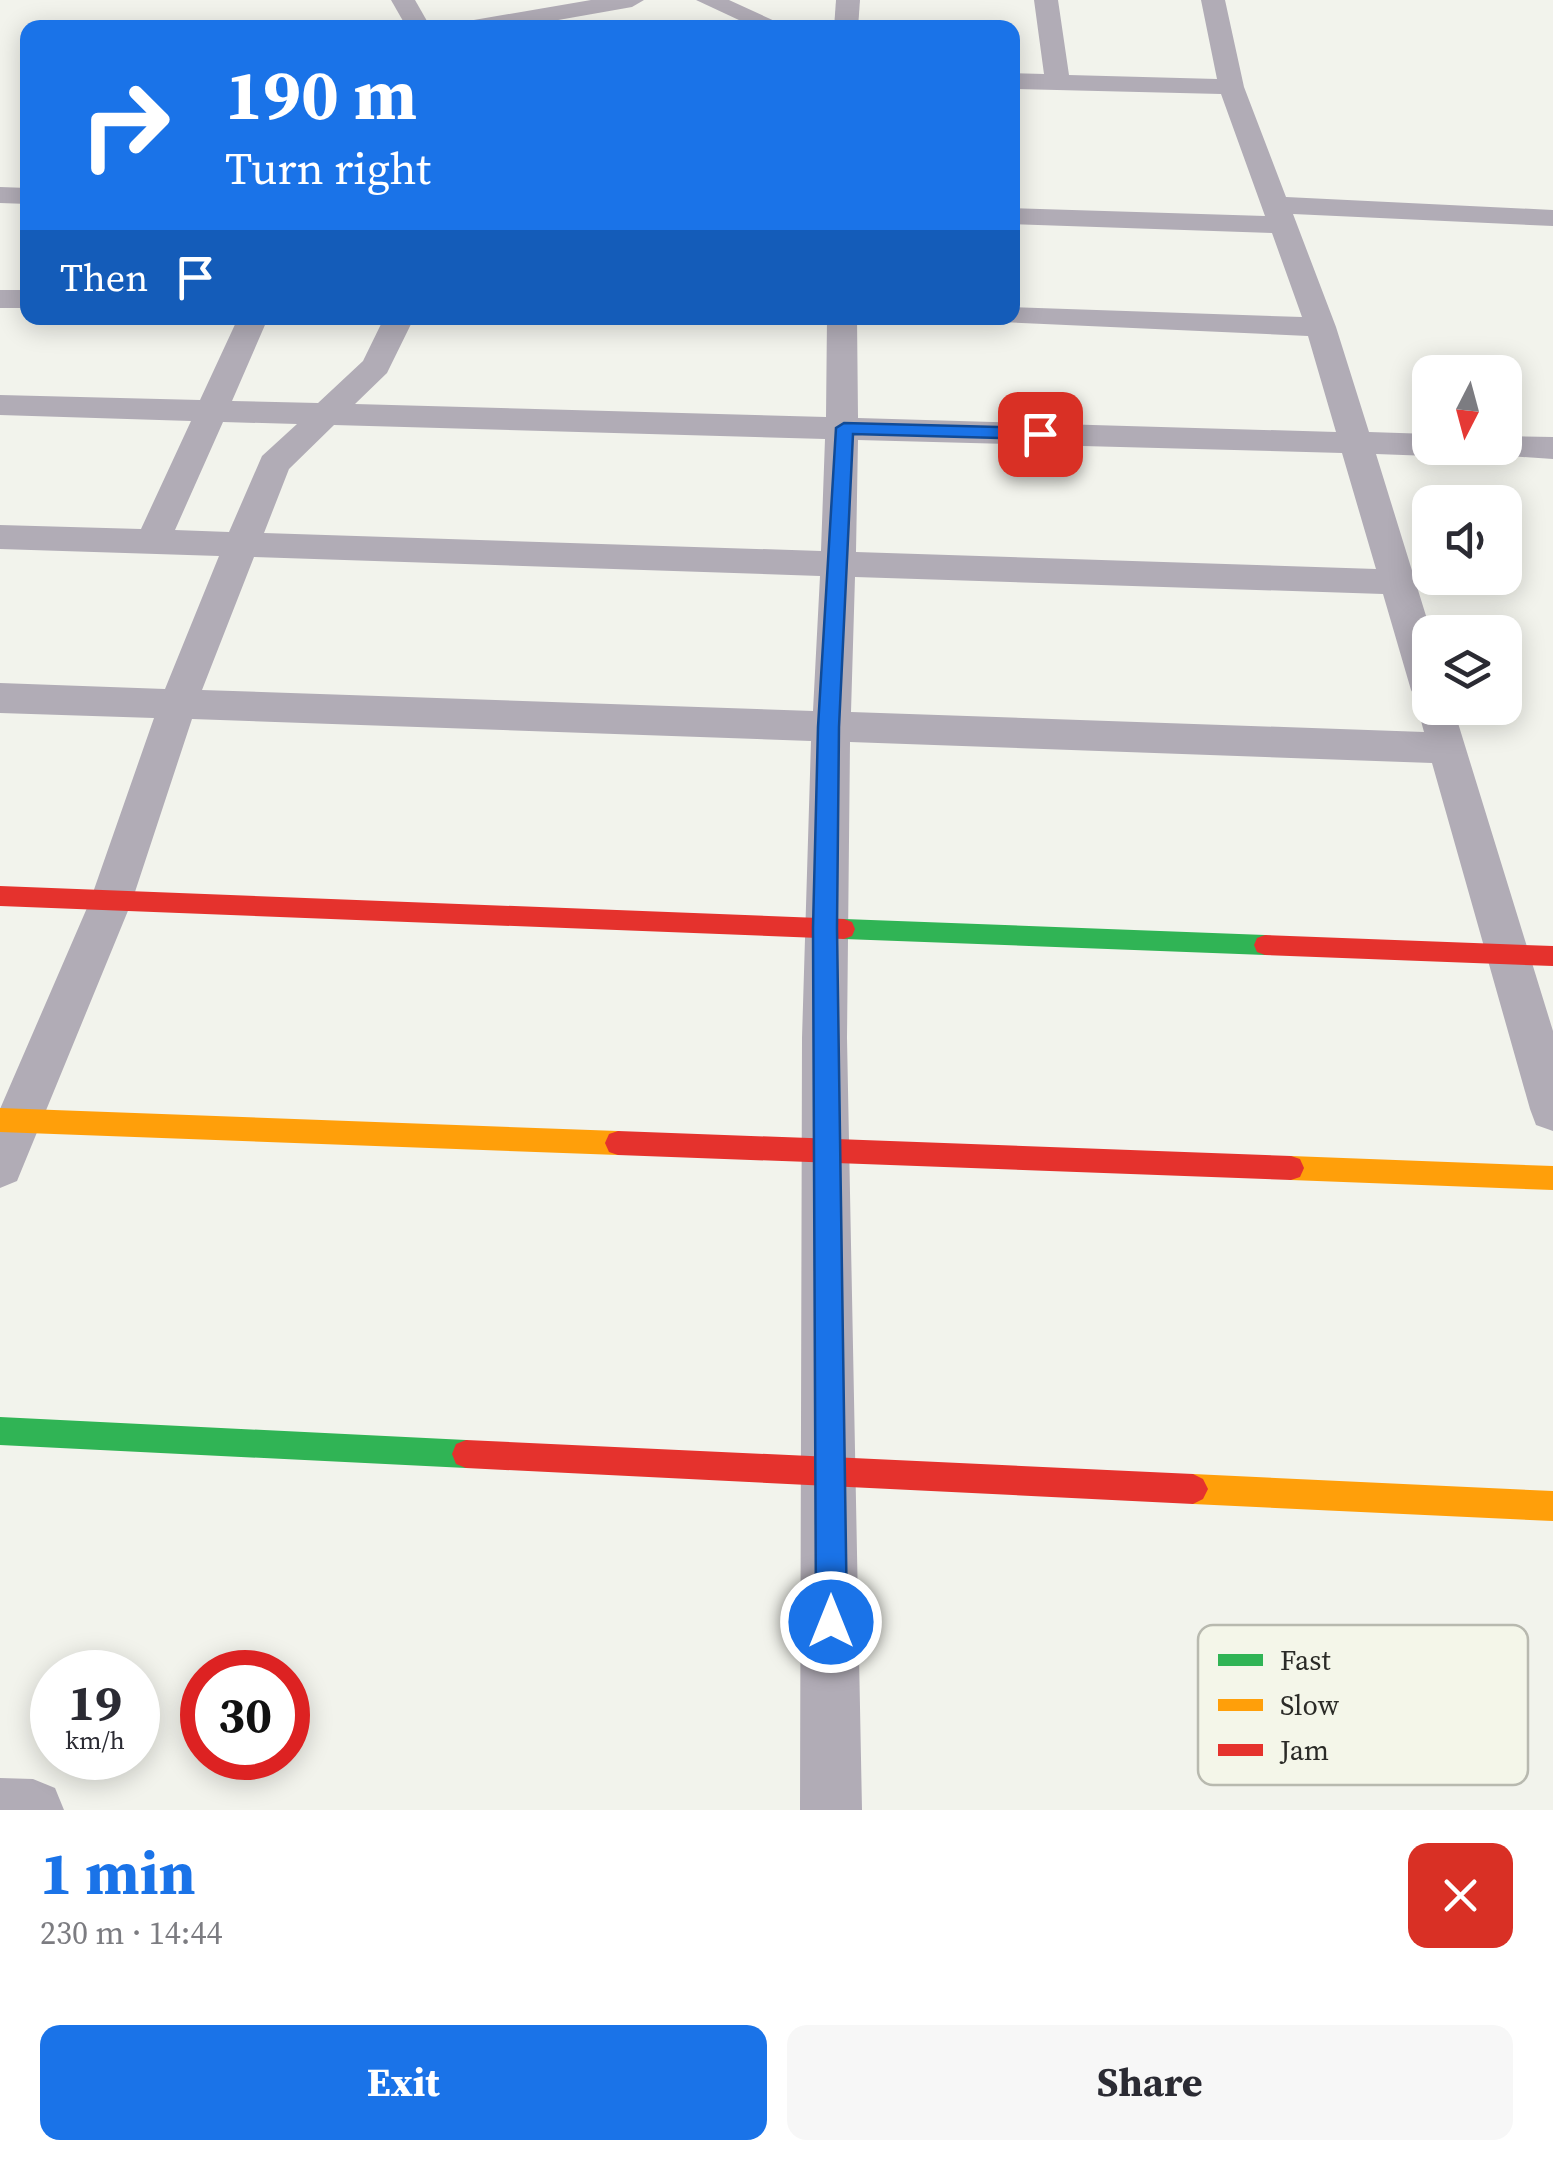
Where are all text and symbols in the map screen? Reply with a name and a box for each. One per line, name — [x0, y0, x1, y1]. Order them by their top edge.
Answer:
text: 190 m — [225, 46, 417, 142]
icon: right — [60, 60, 190, 190]
text: Turn right — [225, 137, 431, 199]
icon: arrive — [168, 250, 223, 305]
text: Then — [60, 252, 148, 304]
north arrow — [1412, 355, 1522, 465]
map controls — [1412, 355, 1522, 725]
pin — [998, 392, 1083, 477]
icon: arrive — [1013, 407, 1068, 462]
button: sound — [1412, 485, 1522, 595]
button: layers — [1412, 615, 1522, 725]
position arrow — [779, 1570, 883, 1674]
legend — [1198, 1625, 1528, 1785]
text: Fast — [1280, 1641, 1331, 1679]
speed limit sign: 30 — [180, 1650, 310, 1780]
text: 19 — [68, 1668, 122, 1737]
text: Slow — [1280, 1686, 1340, 1724]
text: km/h — [65, 1723, 125, 1757]
text: Jam — [1279, 1731, 1329, 1769]
text: 1 min — [40, 1832, 196, 1914]
button: close — [1408, 1843, 1513, 1948]
text: 230 m · 14:44 — [40, 1911, 222, 1955]
button: Exit — [40, 2025, 767, 2140]
button: Share — [787, 2025, 1513, 2140]

